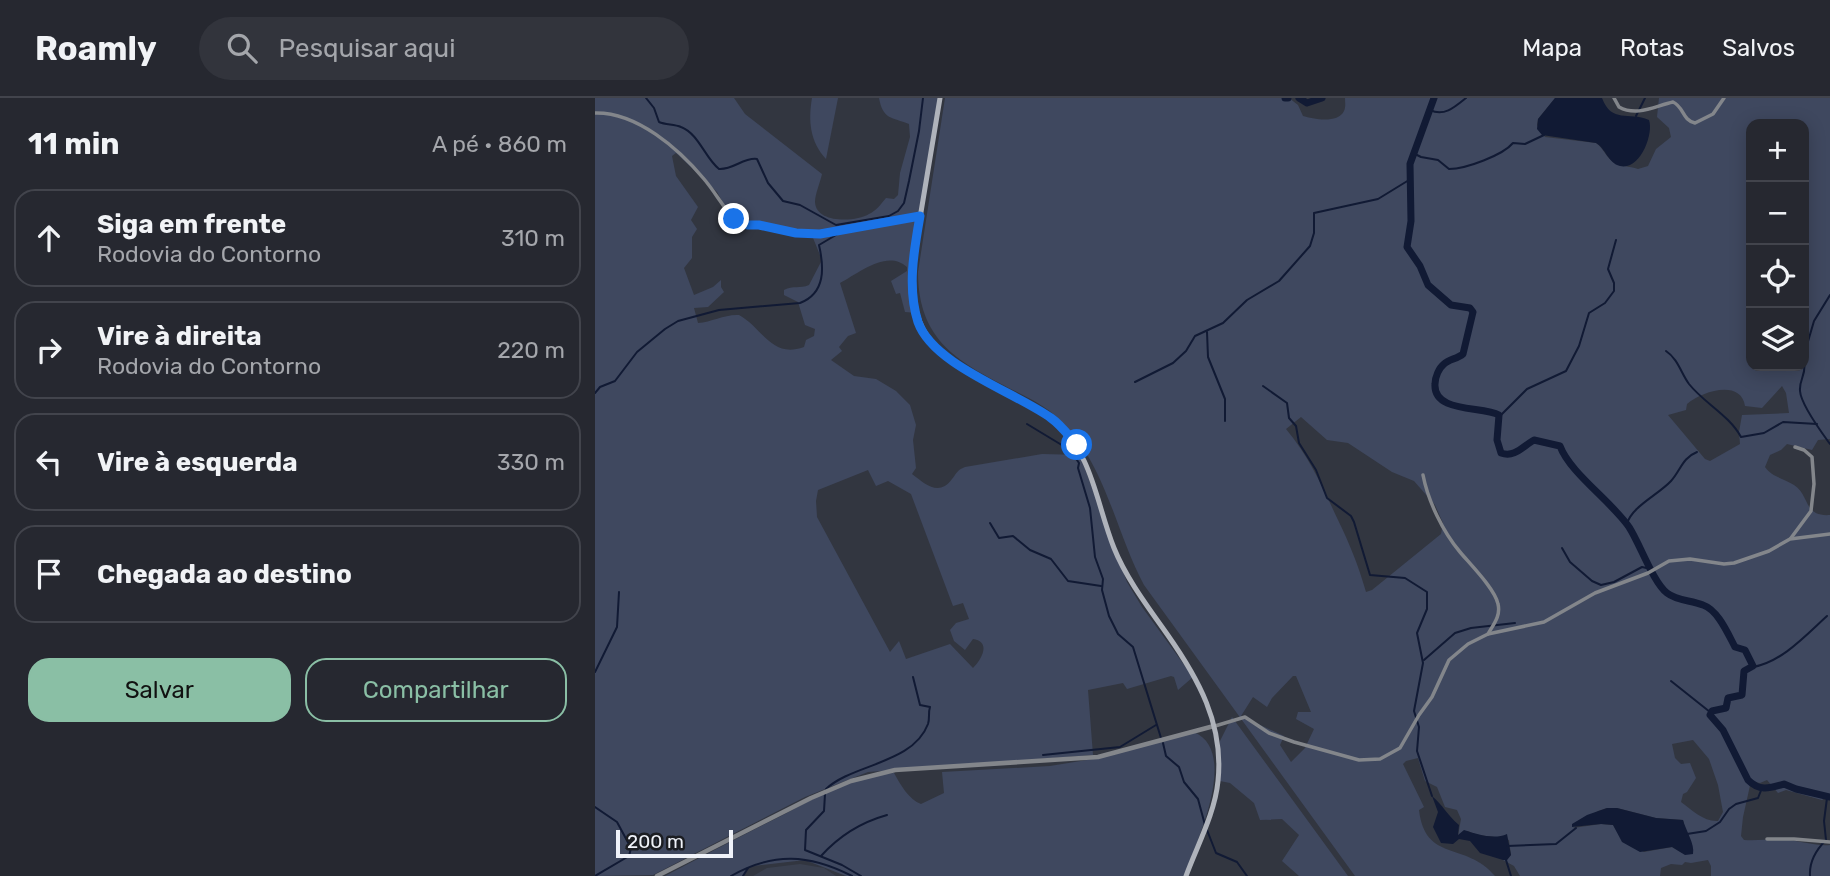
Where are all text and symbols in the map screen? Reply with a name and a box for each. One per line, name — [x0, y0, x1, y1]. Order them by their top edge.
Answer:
search box — [199, 17, 689, 80]
text: Roamly — [35, 29, 157, 68]
icon: search — [223, 29, 261, 67]
text: Pesquisar aqui — [279, 33, 455, 64]
text: Mapa — [1522, 34, 1582, 62]
text: Rotas — [1620, 34, 1684, 62]
text: Salvos — [1722, 34, 1795, 62]
map controls — [1746, 119, 1809, 371]
button: + — [1746, 119, 1809, 182]
text: 11 min — [28, 126, 120, 162]
text: A pé · 860 m — [432, 130, 567, 158]
button: − — [1746, 182, 1809, 245]
route end — [718, 203, 749, 234]
text: Siga em frente — [97, 209, 286, 240]
icon: ahead — [30, 219, 68, 257]
text: 310 m — [501, 224, 565, 252]
text: Rodovia do Contorno — [97, 240, 321, 268]
button: locate — [1746, 245, 1809, 308]
button: layers — [1746, 308, 1809, 371]
text: Vire à direita — [97, 321, 262, 352]
icon: right — [30, 331, 68, 369]
text: 220 m — [497, 336, 565, 364]
text: Rodovia do Contorno — [97, 352, 321, 380]
route start — [1061, 429, 1092, 460]
icon: left — [30, 443, 68, 481]
text: Vire à esquerda — [97, 447, 298, 478]
text: 330 m — [497, 448, 565, 476]
icon: arrive — [30, 555, 68, 593]
text: Chegada ao destino — [97, 559, 352, 590]
button: Salvar — [28, 658, 291, 722]
button: Compartilhar — [305, 658, 567, 722]
scale bar — [616, 827, 733, 859]
text: 200 m — [627, 830, 684, 853]

